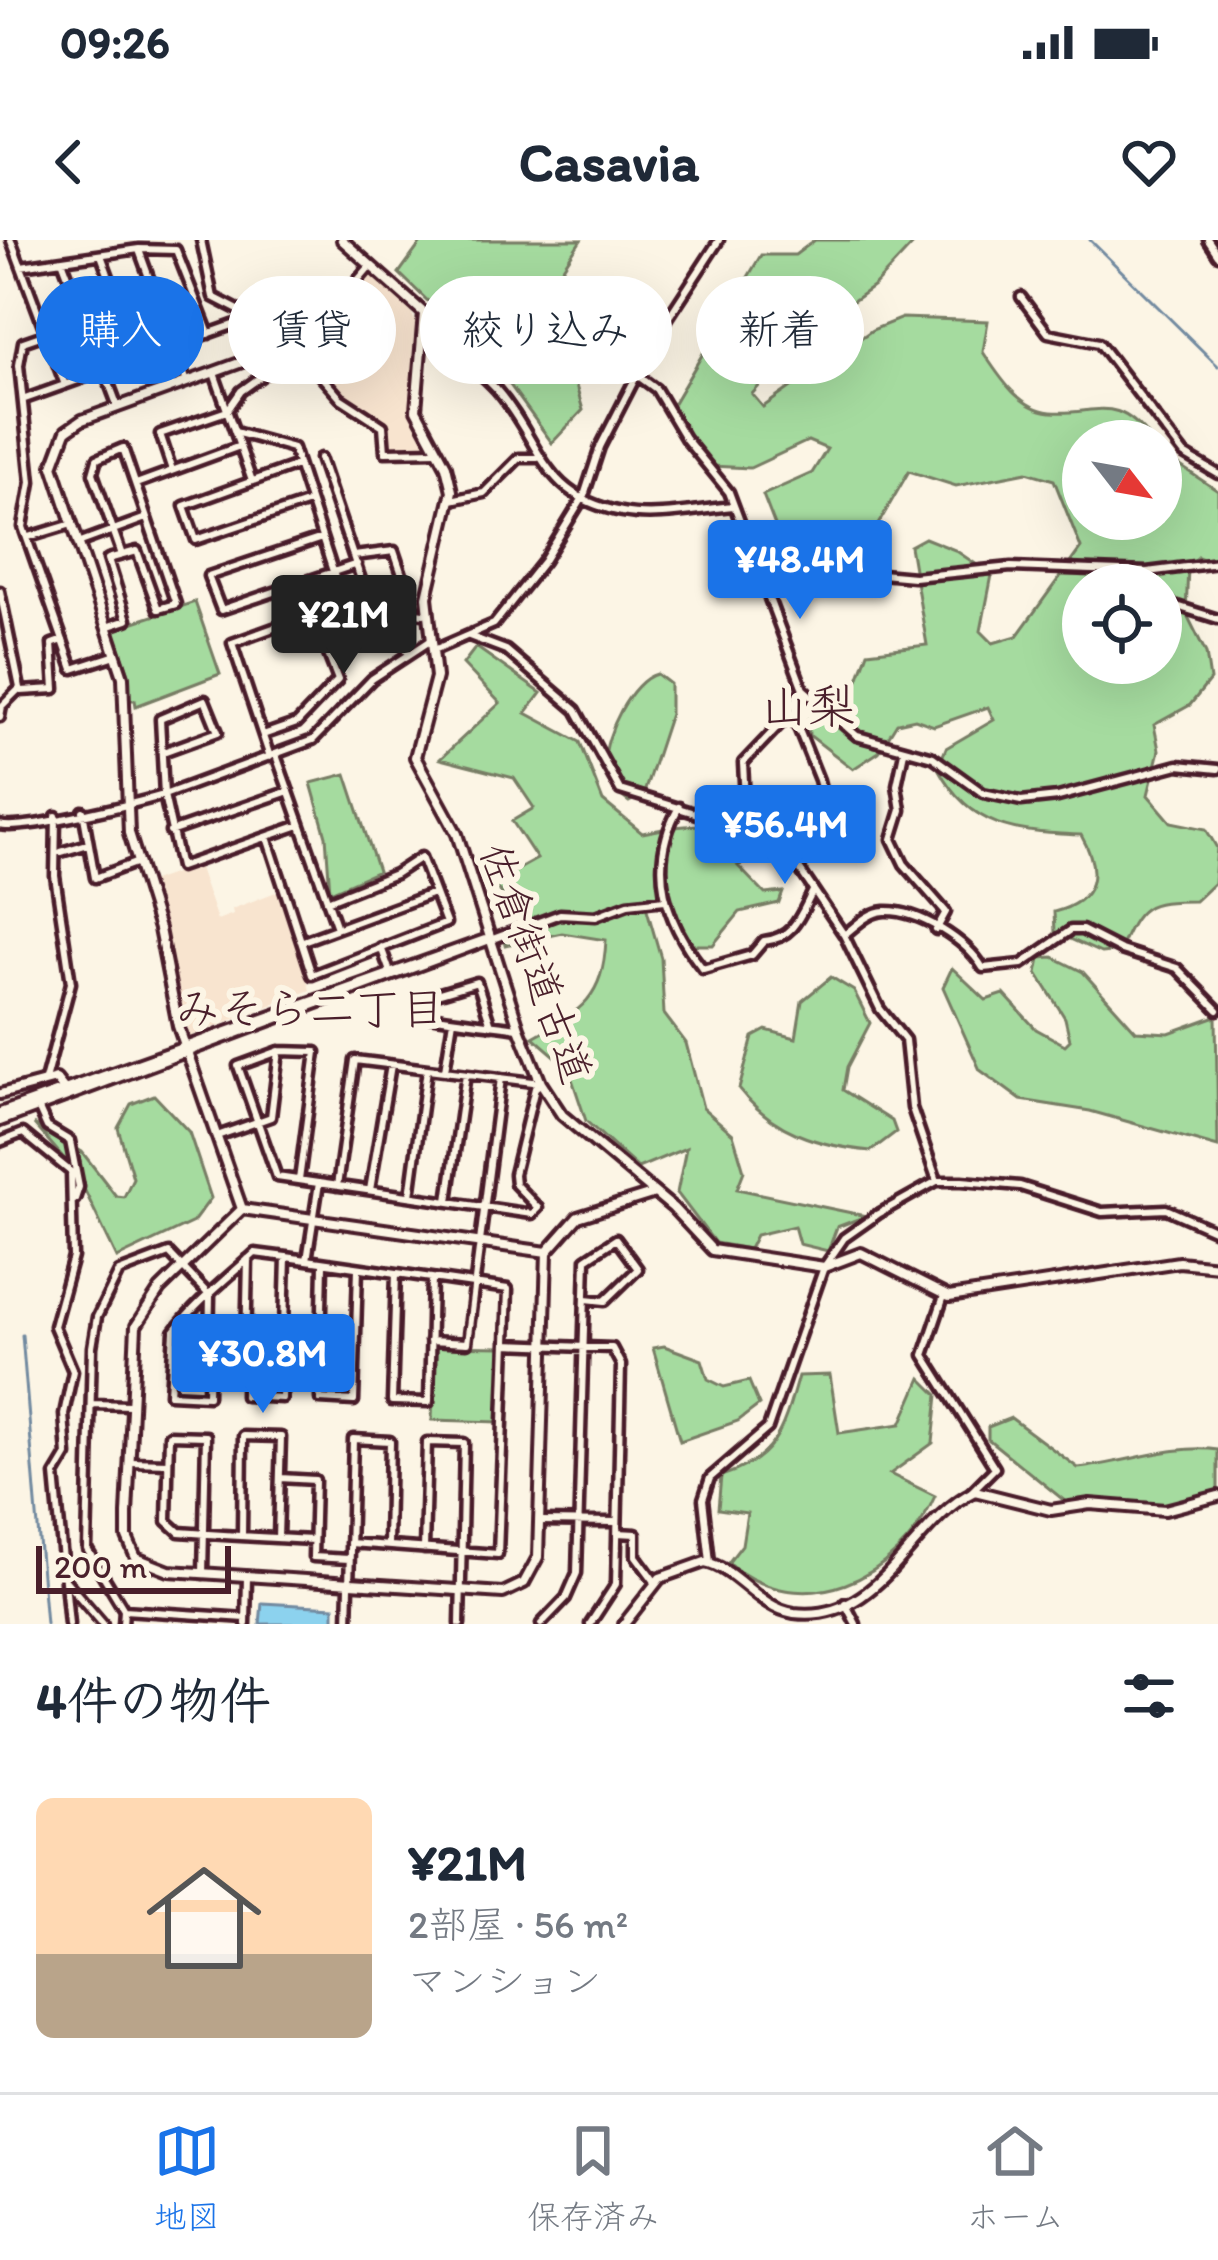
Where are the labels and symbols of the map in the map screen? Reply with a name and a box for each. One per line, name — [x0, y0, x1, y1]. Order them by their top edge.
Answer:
north arrow — [1062, 420, 1182, 540]
pin: ¥48.4M — [702, 520, 898, 622]
pin: ¥21M — [273, 575, 415, 677]
district label: 山梨 — [760, 677, 856, 735]
pin: ¥56.4M — [687, 785, 883, 887]
street label: 佐倉街道古道 — [469, 836, 603, 1090]
district label: みそら二丁目 — [175, 981, 445, 1035]
pin: ¥30.8M — [165, 1314, 361, 1416]
scale bar — [36, 1540, 231, 1593]

